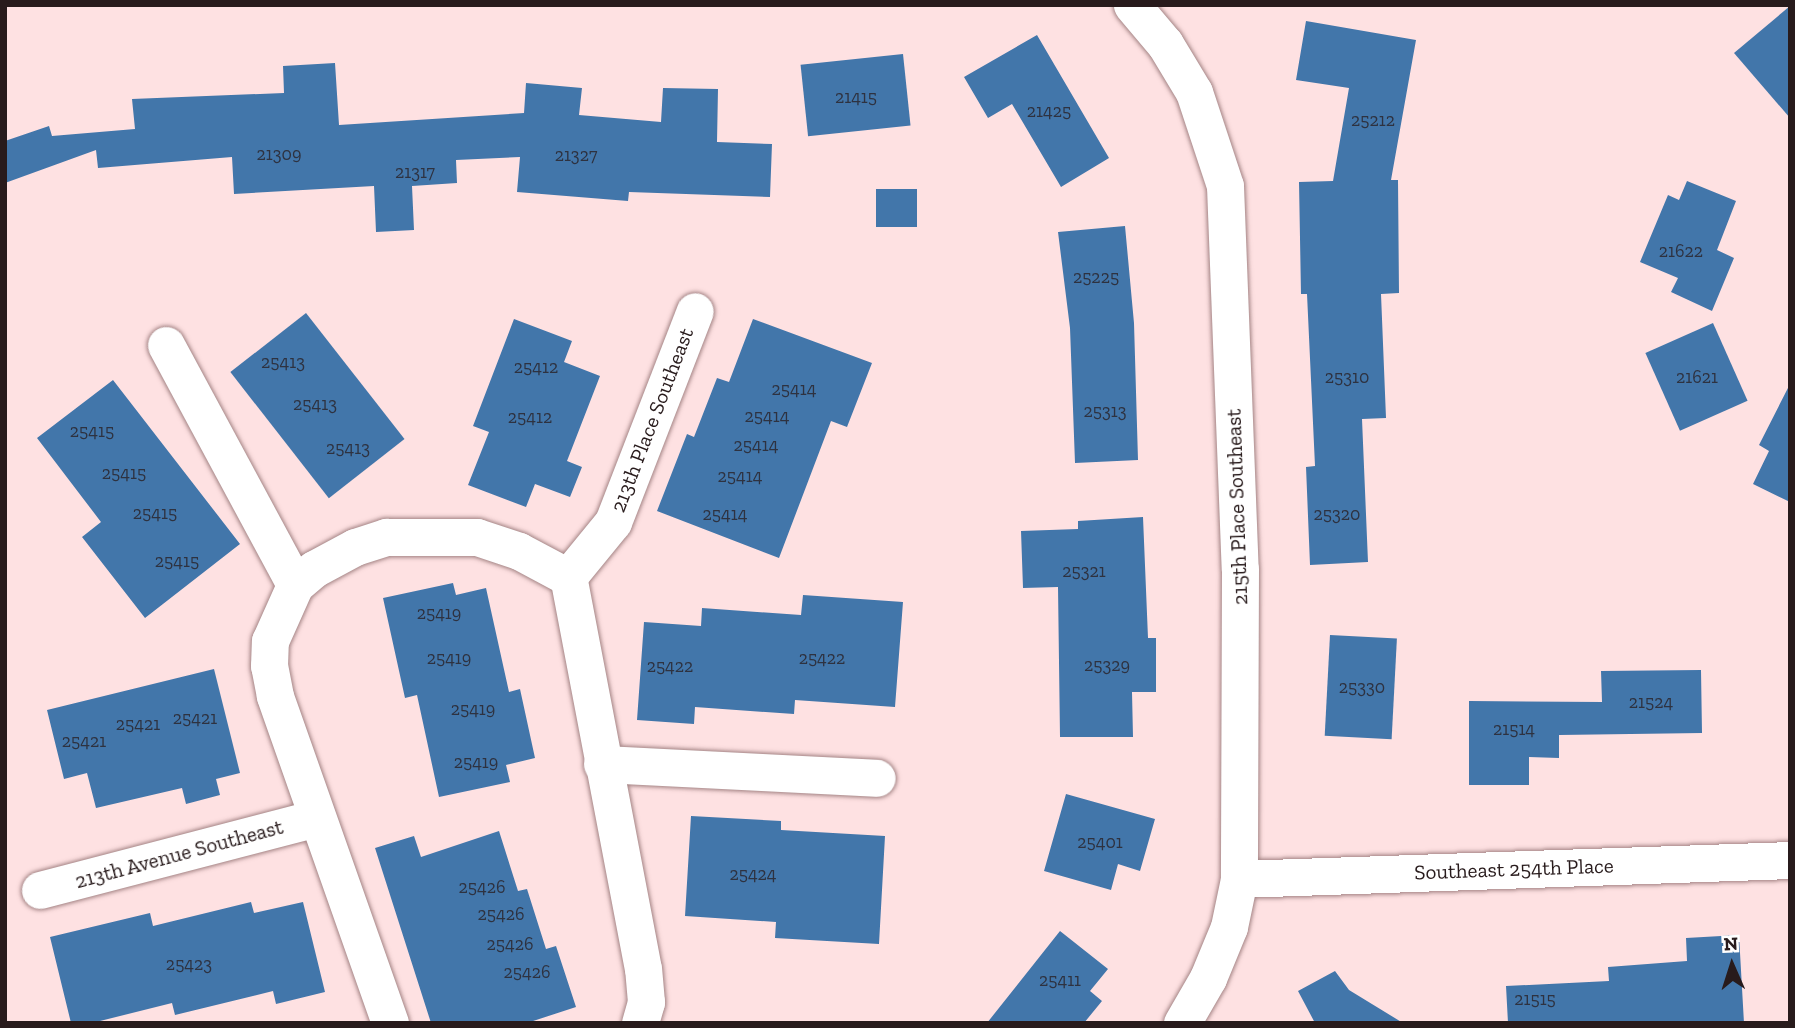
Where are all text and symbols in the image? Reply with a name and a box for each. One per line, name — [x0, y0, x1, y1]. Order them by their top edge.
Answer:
house number: 21415 — [835, 86, 877, 108]
house number: 21425 — [1027, 100, 1071, 122]
house number: 25212 — [1351, 109, 1395, 131]
house number: 21309 — [257, 143, 301, 165]
house number: 21327 — [555, 144, 597, 166]
house number: 21317 — [395, 161, 435, 183]
house number: 21622 — [1659, 240, 1703, 262]
house number: 25225 — [1073, 266, 1119, 288]
street label: 213th Place Southeast — [605, 324, 699, 516]
house number: 25413 — [261, 351, 305, 373]
house number: 25412 — [514, 356, 558, 378]
house number: 25310 — [1325, 366, 1369, 388]
house number: 21621 — [1676, 366, 1718, 388]
house number: 25414 — [772, 378, 816, 400]
house number: 25413 — [293, 393, 337, 415]
house number: 25313 — [1083, 400, 1127, 422]
house number: 25414 — [745, 405, 789, 427]
house number: 25412 — [508, 406, 552, 428]
street label: 215th Place Southeast — [1221, 408, 1253, 606]
house number: 25415 — [70, 420, 114, 442]
house number: 25414 — [734, 434, 778, 456]
house number: 25413 — [326, 437, 370, 459]
house number: 25415 — [102, 462, 146, 484]
house number: 25414 — [718, 465, 762, 487]
house number: 25415 — [133, 502, 177, 524]
house number: 25414 — [703, 503, 747, 525]
house number: 25320 — [1314, 503, 1360, 525]
house number: 25415 — [155, 550, 199, 572]
house number: 25321 — [1062, 560, 1106, 582]
house number: 25419 — [417, 602, 461, 624]
house number: 25419 — [427, 647, 471, 669]
house number: 25422 — [799, 647, 845, 669]
house number: 25329 — [1084, 654, 1130, 676]
house number: 25422 — [647, 655, 693, 677]
house number: 25330 — [1339, 676, 1385, 698]
house number: 21524 — [1629, 691, 1673, 713]
house number: 25419 — [451, 698, 495, 720]
house number: 25421 — [173, 707, 217, 729]
house number: 25421 — [116, 713, 160, 735]
house number: 21514 — [1493, 718, 1535, 740]
house number: 25421 — [62, 730, 106, 752]
house number: 25419 — [454, 751, 498, 773]
street label: 213th Avenue Southeast — [72, 814, 286, 894]
house number: 25401 — [1077, 831, 1123, 853]
street label: Southeast 254th Place — [1414, 853, 1614, 885]
house number: 25424 — [729, 863, 777, 885]
house number: 25426 — [458, 876, 506, 898]
house number: 25426 — [477, 903, 525, 925]
north arrow — [1697, 930, 1767, 1000]
text: N — [1723, 932, 1739, 955]
house number: 25426 — [486, 933, 534, 955]
house number: 25423 — [166, 953, 212, 975]
house number: 25426 — [503, 961, 551, 983]
house number: 25411 — [1039, 969, 1081, 991]
house number: 21515 — [1514, 988, 1556, 1010]

